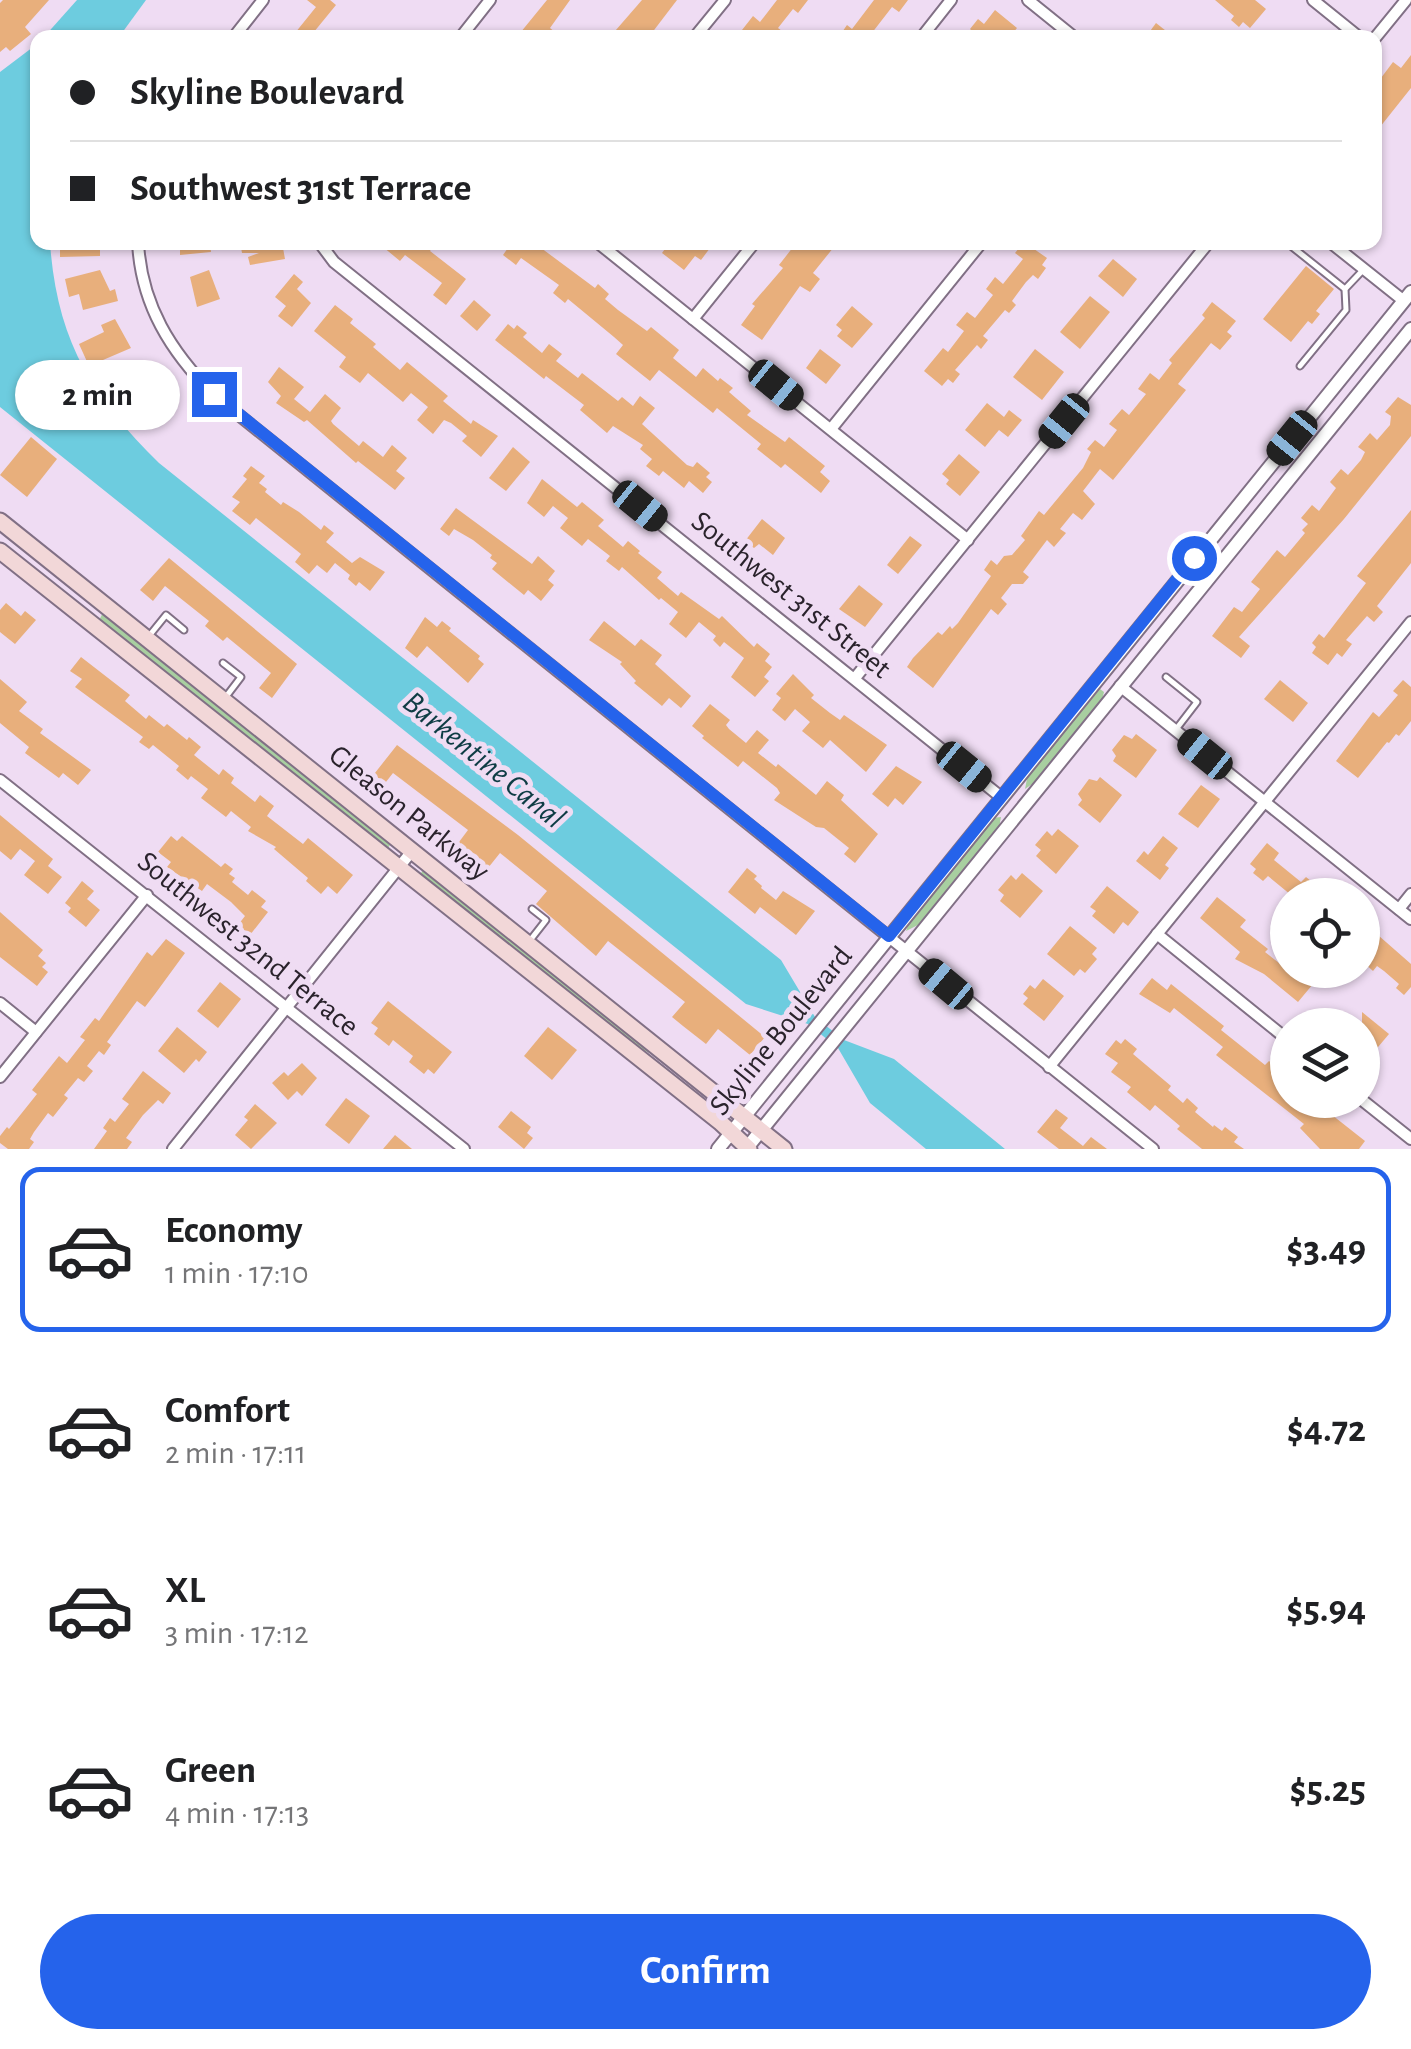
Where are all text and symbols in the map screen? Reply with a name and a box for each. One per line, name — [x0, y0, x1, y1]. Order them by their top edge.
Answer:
text: Skyline Boulevard — [130, 74, 404, 112]
text: Southwest 31st Terrace — [130, 170, 471, 208]
car — [743, 354, 809, 416]
callout: 2 min — [14, 359, 179, 429]
route end — [192, 372, 237, 417]
text: 2 min — [62, 379, 133, 411]
car — [1033, 388, 1095, 454]
car — [1261, 405, 1323, 471]
car — [607, 475, 673, 537]
street label: Southwest 31st Street — [686, 506, 896, 684]
route start — [1172, 536, 1217, 581]
water label: Barkentine Canal — [397, 685, 571, 835]
car — [1172, 723, 1238, 785]
car — [931, 736, 997, 798]
street label: Gleason Parkway — [323, 739, 495, 887]
street label: Southwest 32nd Terrace — [132, 846, 364, 1042]
map controls — [1270, 878, 1380, 1118]
button: locate — [1270, 878, 1380, 988]
street label: Skyline Boulevard — [704, 941, 858, 1121]
car — [913, 953, 979, 1015]
button: layers — [1270, 1008, 1380, 1118]
icon: car — [45, 1205, 135, 1295]
text: Economy — [165, 1212, 303, 1250]
text: $3.49 — [1286, 1231, 1366, 1269]
text: 1 min · 17:10 — [165, 1257, 309, 1289]
icon: car — [45, 1385, 135, 1475]
text: Comfort — [165, 1392, 290, 1430]
text: $4.72 — [1287, 1411, 1366, 1449]
text: 2 min · 17:11 — [165, 1437, 306, 1469]
icon: car — [45, 1565, 135, 1655]
text: XL — [165, 1572, 205, 1610]
text: $5.94 — [1286, 1591, 1366, 1629]
text: 3 min · 17:12 — [165, 1617, 308, 1649]
icon: car — [45, 1745, 135, 1835]
text: Green — [165, 1752, 256, 1790]
text: $5.25 — [1289, 1771, 1366, 1809]
text: 4 min · 17:13 — [165, 1797, 309, 1829]
button: Confirm — [40, 1914, 1371, 2029]

